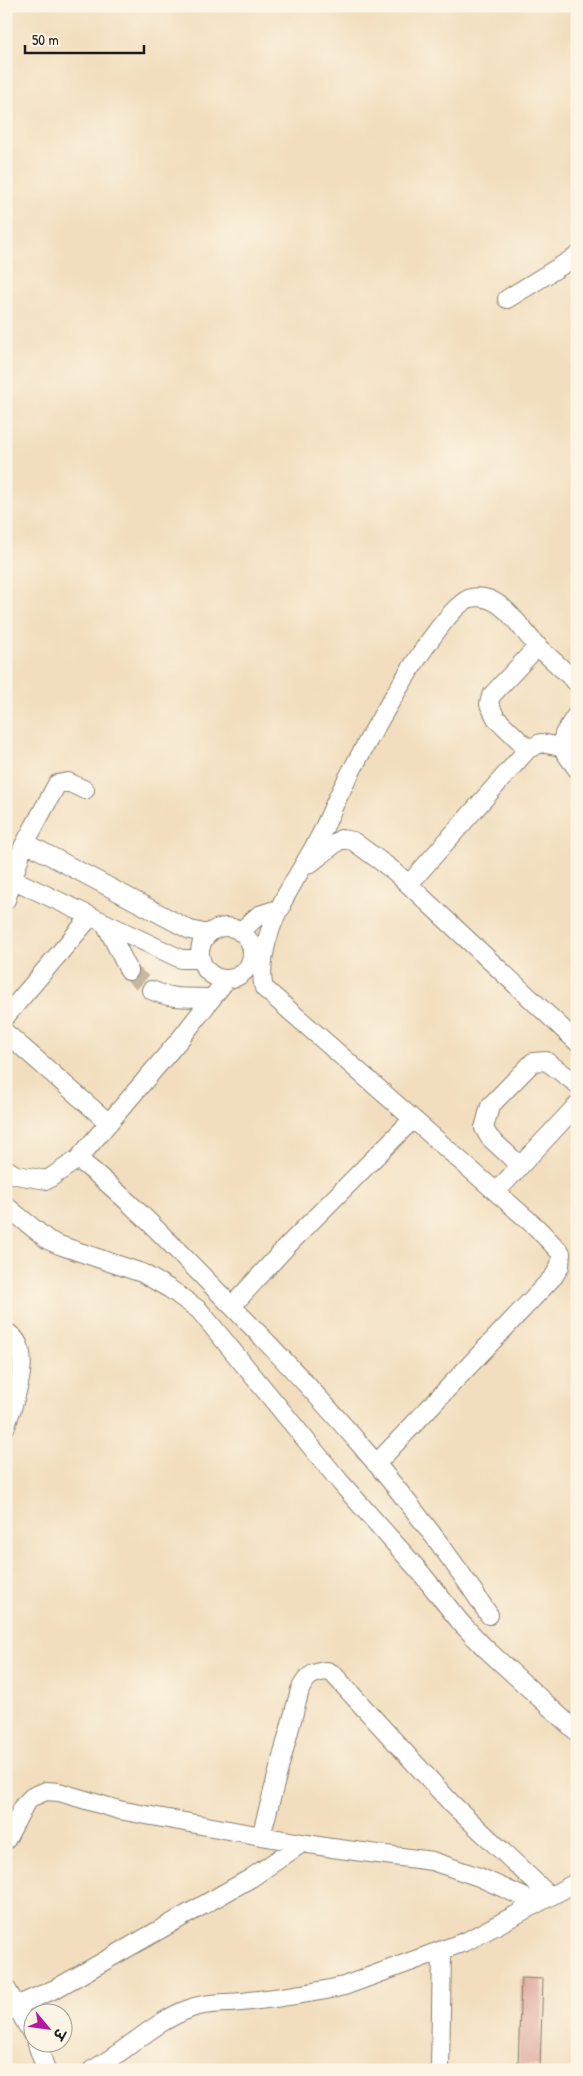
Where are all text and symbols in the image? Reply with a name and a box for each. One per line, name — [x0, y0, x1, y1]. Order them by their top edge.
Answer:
scale bar — [25, 22, 144, 54]
text: 50 m — [32, 29, 59, 50]
north arrow — [22, 2004, 72, 2054]
text: उ — [48, 2024, 71, 2045]

